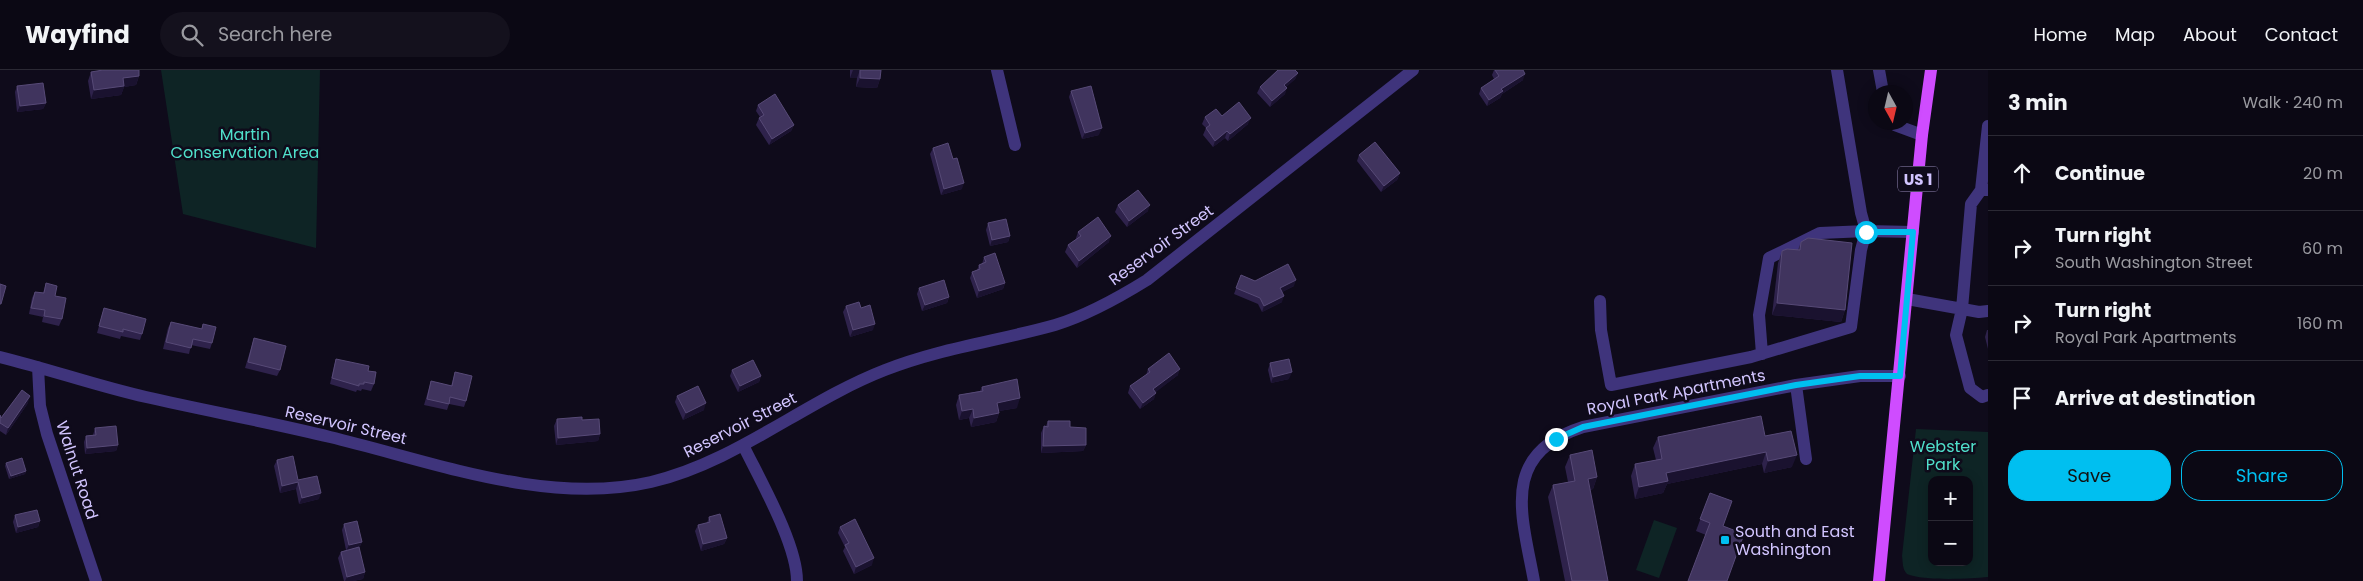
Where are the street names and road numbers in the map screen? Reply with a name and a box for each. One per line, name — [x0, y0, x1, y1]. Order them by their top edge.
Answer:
road number: US 1 — [1898, 166, 1938, 192]
street label: Reservoir Street — [1104, 199, 1218, 291]
street label: Royal Park Apartments — [1585, 363, 1767, 421]
street label: Reservoir Street — [679, 386, 801, 463]
street label: Reservoir Street — [283, 400, 409, 450]
street label: Walnut Road — [50, 418, 104, 522]

